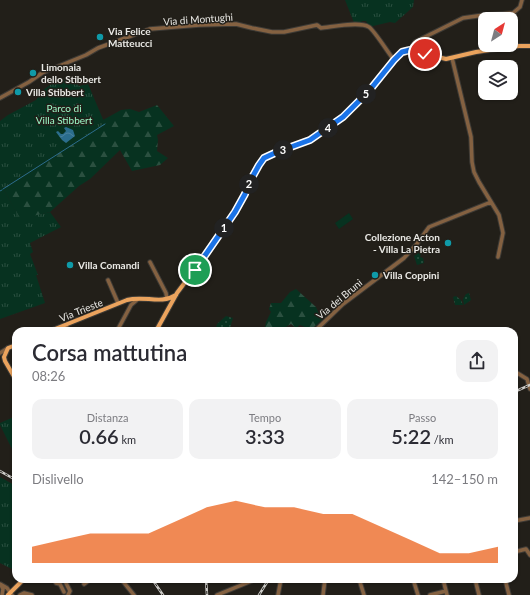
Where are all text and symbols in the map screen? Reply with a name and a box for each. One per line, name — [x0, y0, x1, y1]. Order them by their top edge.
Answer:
street label: Via di Montughi — [163, 11, 233, 27]
north arrow — [478, 12, 518, 52]
map controls — [478, 12, 518, 100]
place label: Via Felice Matteucci — [107, 25, 153, 49]
marker: Via Felice Matteucci — [95, 32, 105, 42]
pin — [408, 37, 442, 71]
icon: check — [414, 43, 436, 65]
button: layers — [478, 60, 518, 100]
place label: Limonaia dello Stibbert — [41, 61, 101, 85]
marker: Limonaia dello Stibbert — [28, 68, 38, 78]
pin: 5 — [356, 84, 376, 104]
place label: Villa Stibbert — [25, 86, 84, 98]
marker: Villa Stibbert — [13, 87, 23, 97]
text: 5 — [363, 87, 369, 100]
park label: Parco di Villa Stibbert — [36, 102, 93, 126]
pin: 4 — [318, 118, 338, 138]
text: 4 — [325, 121, 331, 134]
pin: 3 — [273, 140, 293, 160]
text: 3 — [280, 143, 286, 156]
pin: 2 — [239, 174, 259, 194]
text: 2 — [246, 177, 252, 190]
pin: 1 — [214, 218, 234, 238]
text: 1 — [221, 221, 227, 234]
place label: Collezione Acton - Villa La Pietra — [365, 231, 440, 255]
marker: Collezione Acton - Villa La Pietra — [443, 238, 453, 248]
pin — [178, 253, 212, 287]
place label: Villa Comandi — [77, 259, 140, 271]
icon: arrive — [184, 259, 206, 281]
marker: Villa Comandi — [65, 260, 75, 270]
place label: Villa Coppini — [382, 269, 440, 281]
marker: Villa Coppini — [370, 270, 380, 280]
street label: Via dei Bruni — [314, 276, 364, 322]
street label: Via Trieste — [58, 296, 104, 324]
text: Corsa mattutina — [32, 339, 187, 366]
button: share — [456, 340, 498, 382]
text: 08:26 — [32, 368, 65, 384]
text: Distanza — [87, 411, 128, 424]
text: Tempo — [249, 411, 281, 424]
text: Passo — [408, 411, 436, 424]
text: 0.66 — [79, 424, 119, 448]
text: 3:33 — [245, 424, 285, 448]
text: 5:22 — [391, 424, 431, 448]
text: km — [119, 433, 136, 446]
text: /km — [431, 433, 453, 446]
text: Dislivello — [32, 471, 84, 487]
text: 142–150 m — [431, 471, 498, 487]

